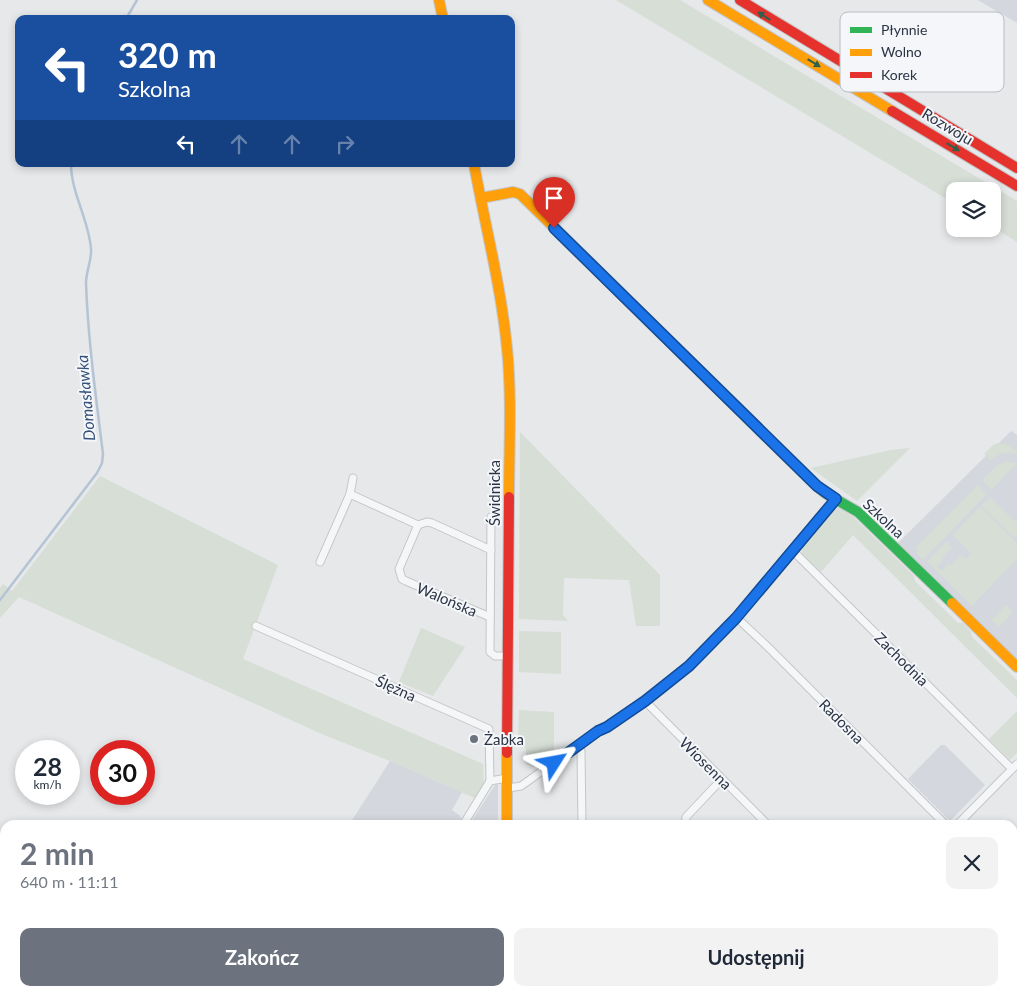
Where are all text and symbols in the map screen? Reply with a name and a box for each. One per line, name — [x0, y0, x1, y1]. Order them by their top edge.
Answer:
one-way arrow — [758, 11, 771, 20]
legend — [840, 12, 1004, 92]
text: Płynnie — [881, 21, 927, 38]
text: 320 m — [118, 33, 217, 75]
icon: left — [35, 35, 100, 100]
text: Wolno — [881, 43, 922, 60]
one-way arrow — [807, 58, 820, 68]
text: Korek — [881, 66, 918, 83]
text: Szkolna — [118, 75, 191, 102]
street label: Rozwoju — [919, 104, 977, 148]
icon: left — [172, 130, 200, 158]
icon: ahead — [225, 130, 253, 158]
icon: ahead — [278, 130, 306, 158]
icon: right — [331, 130, 359, 158]
one-way arrow — [946, 142, 959, 152]
pin — [533, 177, 575, 228]
map controls — [946, 182, 1001, 237]
button: layers — [946, 182, 1001, 237]
icon: arrive — [540, 184, 568, 212]
water label: Domasławka — [72, 354, 98, 442]
street label: Świdnicka — [485, 460, 503, 526]
street label: Szkolna — [860, 494, 908, 542]
street label: Walońska — [414, 578, 480, 620]
street label: Zachodnia — [871, 628, 933, 690]
street label: Ślężna — [373, 671, 419, 705]
street label: Radosna — [816, 695, 868, 747]
place label: Żabka — [484, 730, 524, 748]
marker: Żabka — [468, 733, 480, 745]
street label: Wiosenna — [676, 733, 736, 793]
position arrow — [527, 736, 579, 788]
speed limit sign: 30 — [90, 740, 155, 805]
text: 28 — [33, 751, 62, 781]
text: km/h — [33, 777, 62, 792]
text: 2 min — [20, 835, 94, 871]
button: close — [946, 837, 998, 889]
text: 640 m · 11:11 — [20, 872, 119, 891]
button: Zakończ — [20, 928, 504, 986]
button: Udostępnij — [514, 928, 998, 986]

